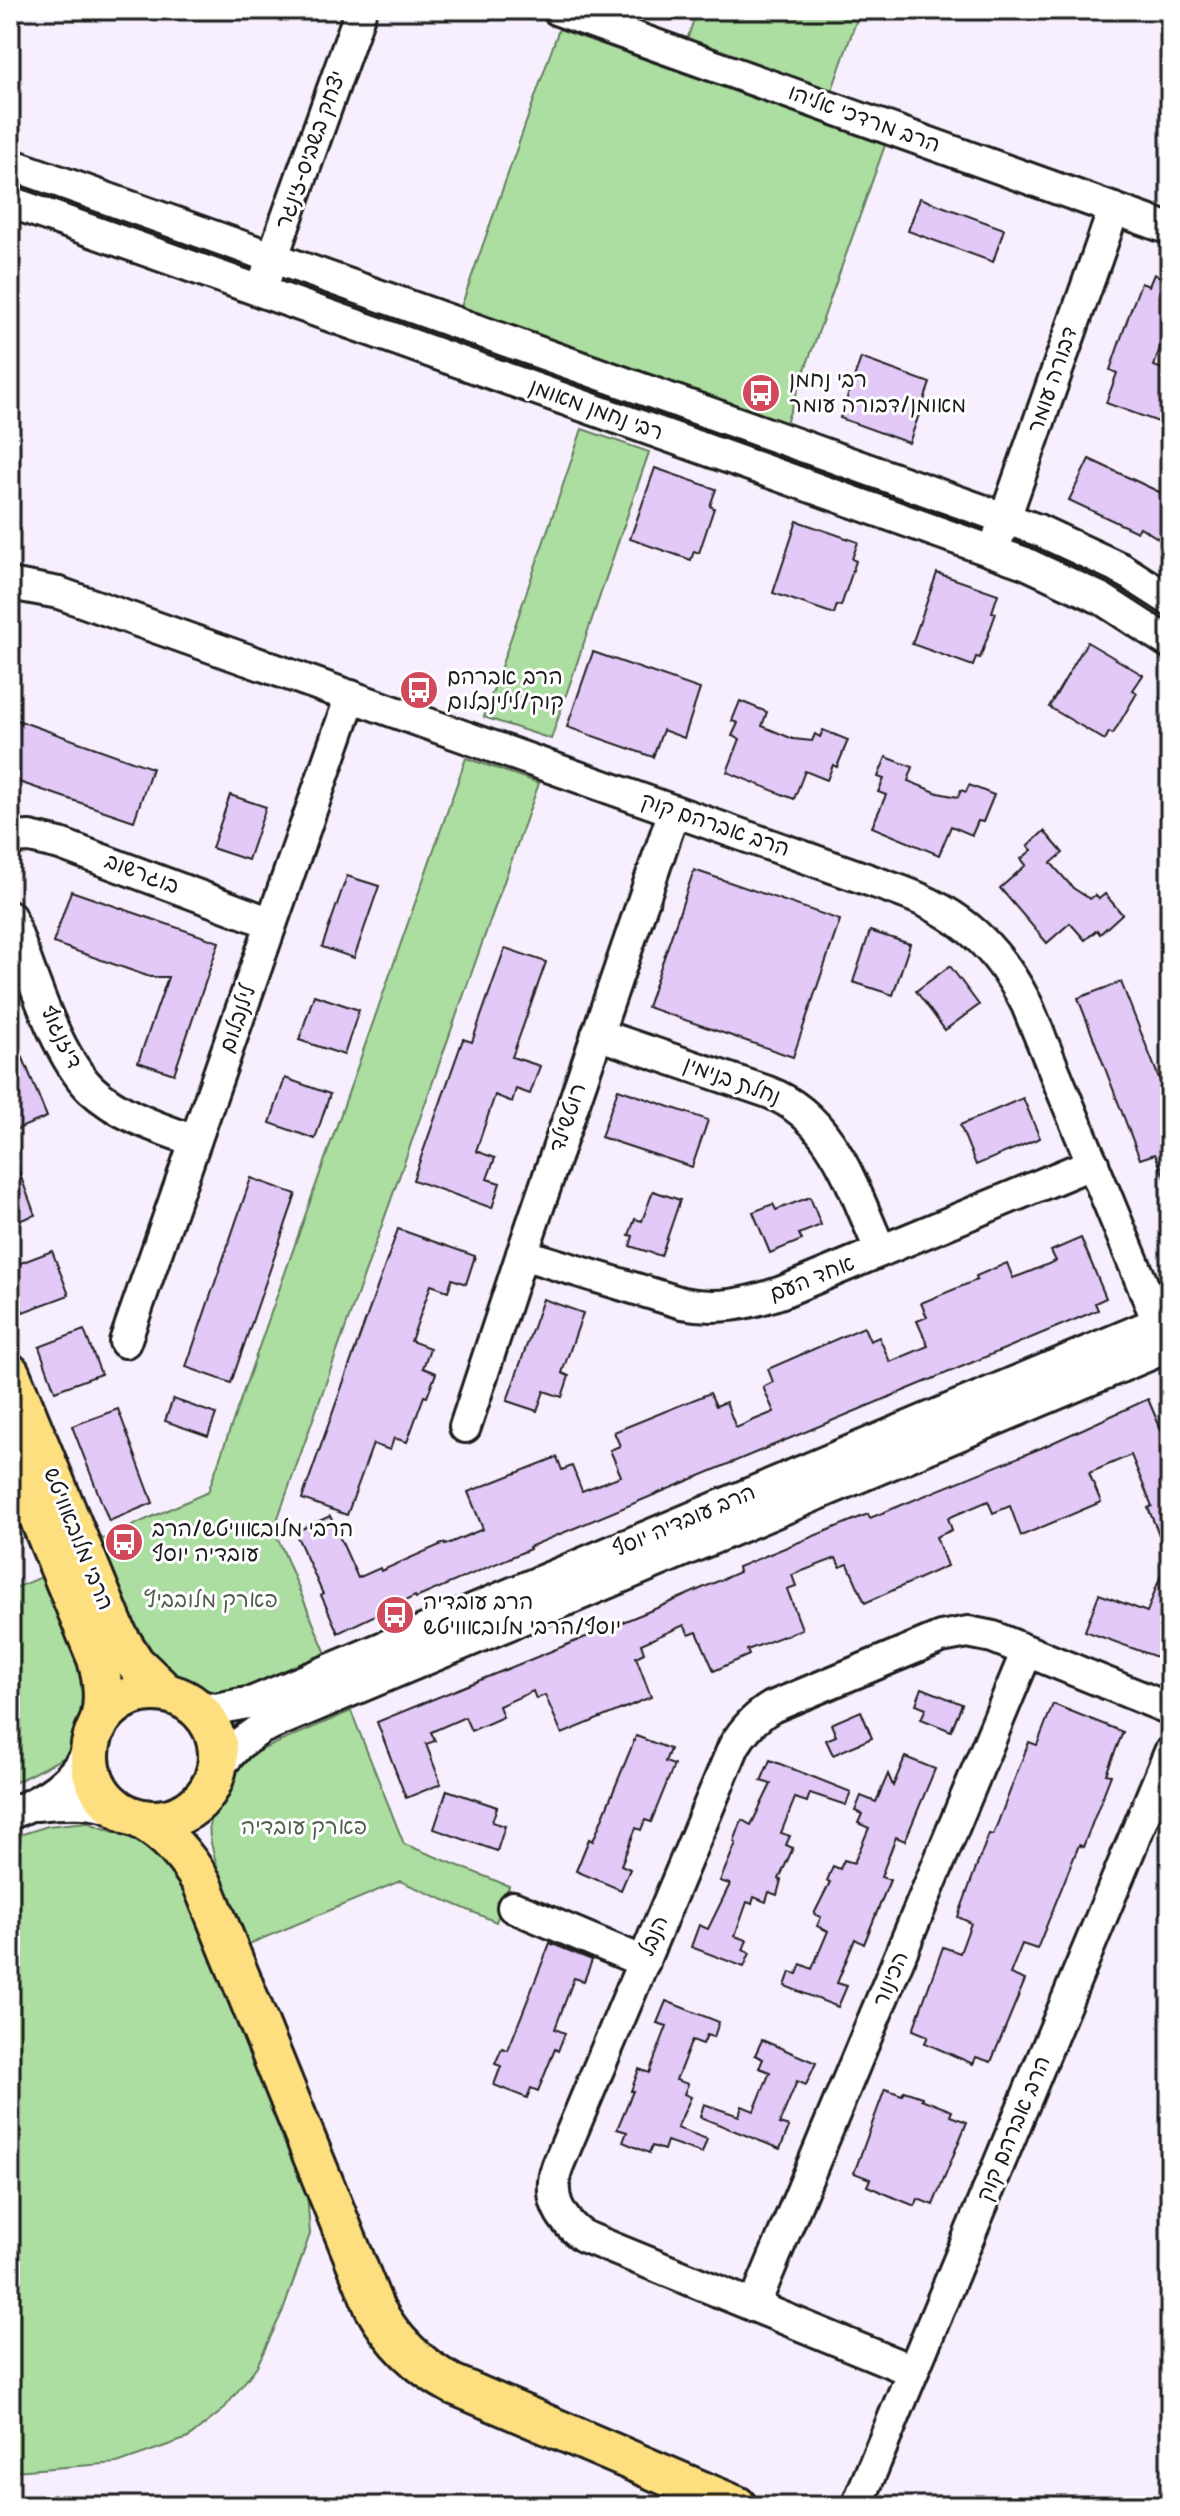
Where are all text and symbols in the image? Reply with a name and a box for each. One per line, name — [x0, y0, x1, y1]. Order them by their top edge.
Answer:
street label: יצחק בשביס-זינגר — [270, 67, 352, 233]
street label: הרב מרדכי אליהו — [784, 79, 944, 159]
street label: דבורה עומר — [1022, 323, 1084, 437]
place label: רבי נחמן מאומן/דבורה עומר — [789, 367, 966, 419]
bus stop icon: רבי נחמן מאומן/דבורה עומר — [740, 372, 782, 414]
street label: רבי נחמן מאומן — [525, 373, 667, 447]
place label: הרב אברהם קוק/לילינבלום — [447, 664, 564, 716]
bus stop icon: הרב אברהם קוק/לילינבלום — [398, 669, 440, 711]
street label: הרב אברהם קוק — [637, 787, 793, 863]
street label: בוגרשוב — [101, 848, 183, 900]
street label: לילנבלום — [214, 980, 263, 1056]
street label: דיזנגוף — [34, 1001, 88, 1073]
street label: נחלת בנימין — [680, 1051, 784, 1111]
street label: רוטשילד — [544, 1080, 592, 1156]
street label: אחד העם — [765, 1250, 859, 1308]
street label: הרבי מלובאוויטש — [37, 1464, 119, 1614]
street label: הרב עובדיה יוסף — [608, 1479, 760, 1563]
place label: הרבי מלובאוויטש/הרב עובדיה יוסף — [152, 1516, 353, 1568]
bus stop icon: הרבי מלובאוויטש/הרב עובדיה יוסף — [103, 1521, 145, 1563]
park label: פארק מלובביץ — [144, 1587, 278, 1614]
place label: הרב עובדיה יוסף/הרבי מלובאוויטש — [423, 1589, 621, 1641]
bus stop icon: הרב עובדיה יוסף/הרבי מלובאוויטש — [374, 1594, 416, 1636]
park label: פארק עובדיה — [241, 1814, 367, 1841]
street label: הנבל — [633, 1911, 675, 1961]
street label: הכינור — [867, 1947, 915, 2011]
street label: הרב אברהם קוק — [971, 2052, 1057, 2206]

